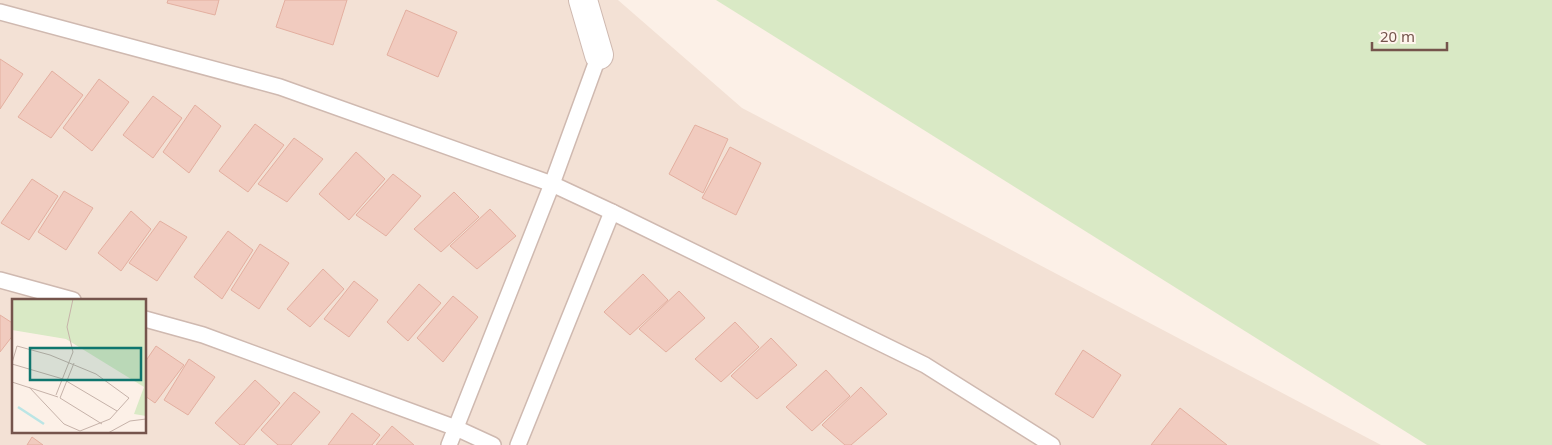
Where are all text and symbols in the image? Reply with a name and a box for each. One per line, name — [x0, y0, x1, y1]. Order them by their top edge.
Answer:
scale bar — [1372, 20, 1447, 52]
text: 20 m — [1380, 26, 1415, 46]
inset map — [12, 299, 146, 432]

